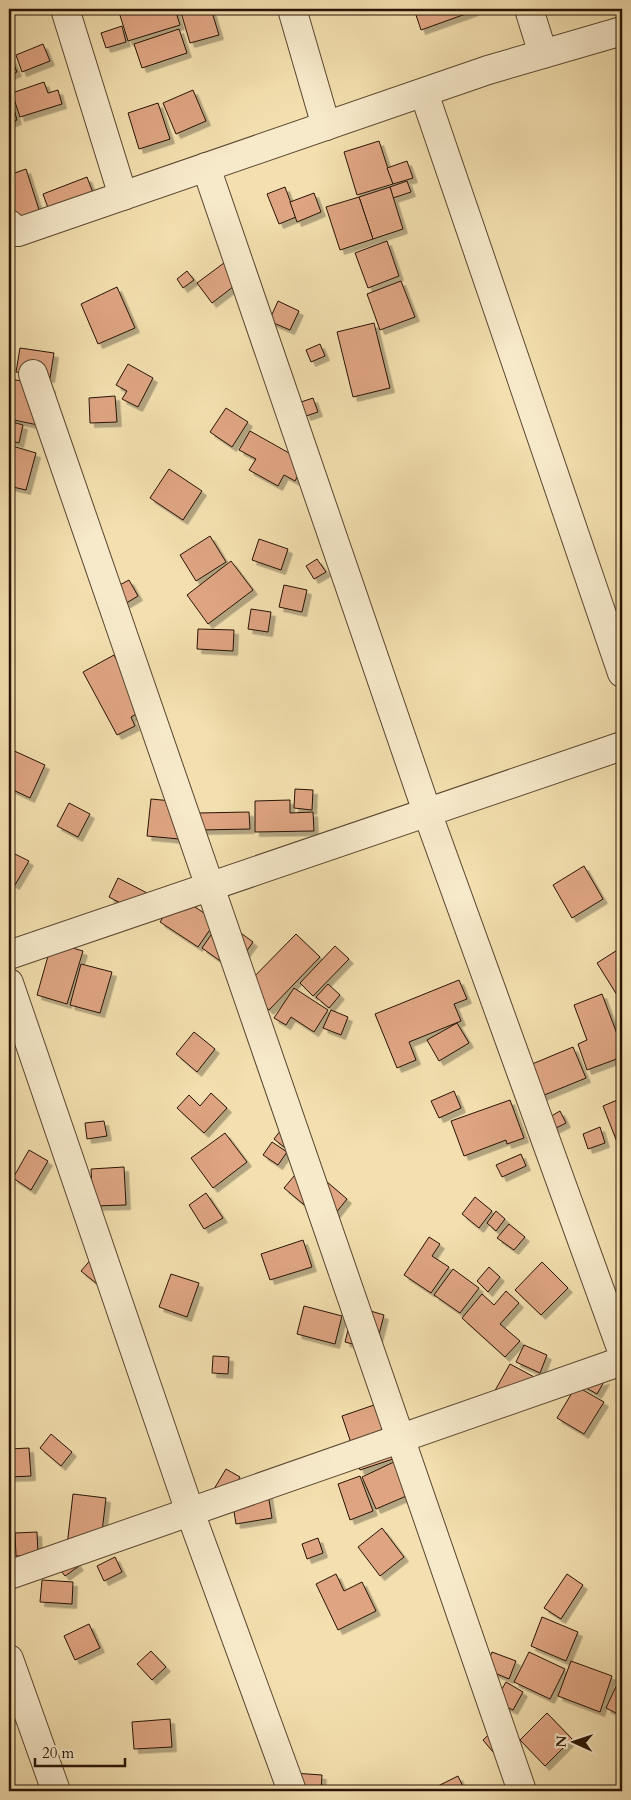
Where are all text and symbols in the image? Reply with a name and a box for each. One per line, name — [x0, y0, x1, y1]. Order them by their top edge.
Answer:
north arrow — [548, 1718, 598, 1768]
scale bar — [35, 1735, 125, 1767]
text: N — [552, 1735, 571, 1748]
text: 20 m — [42, 1743, 74, 1763]

